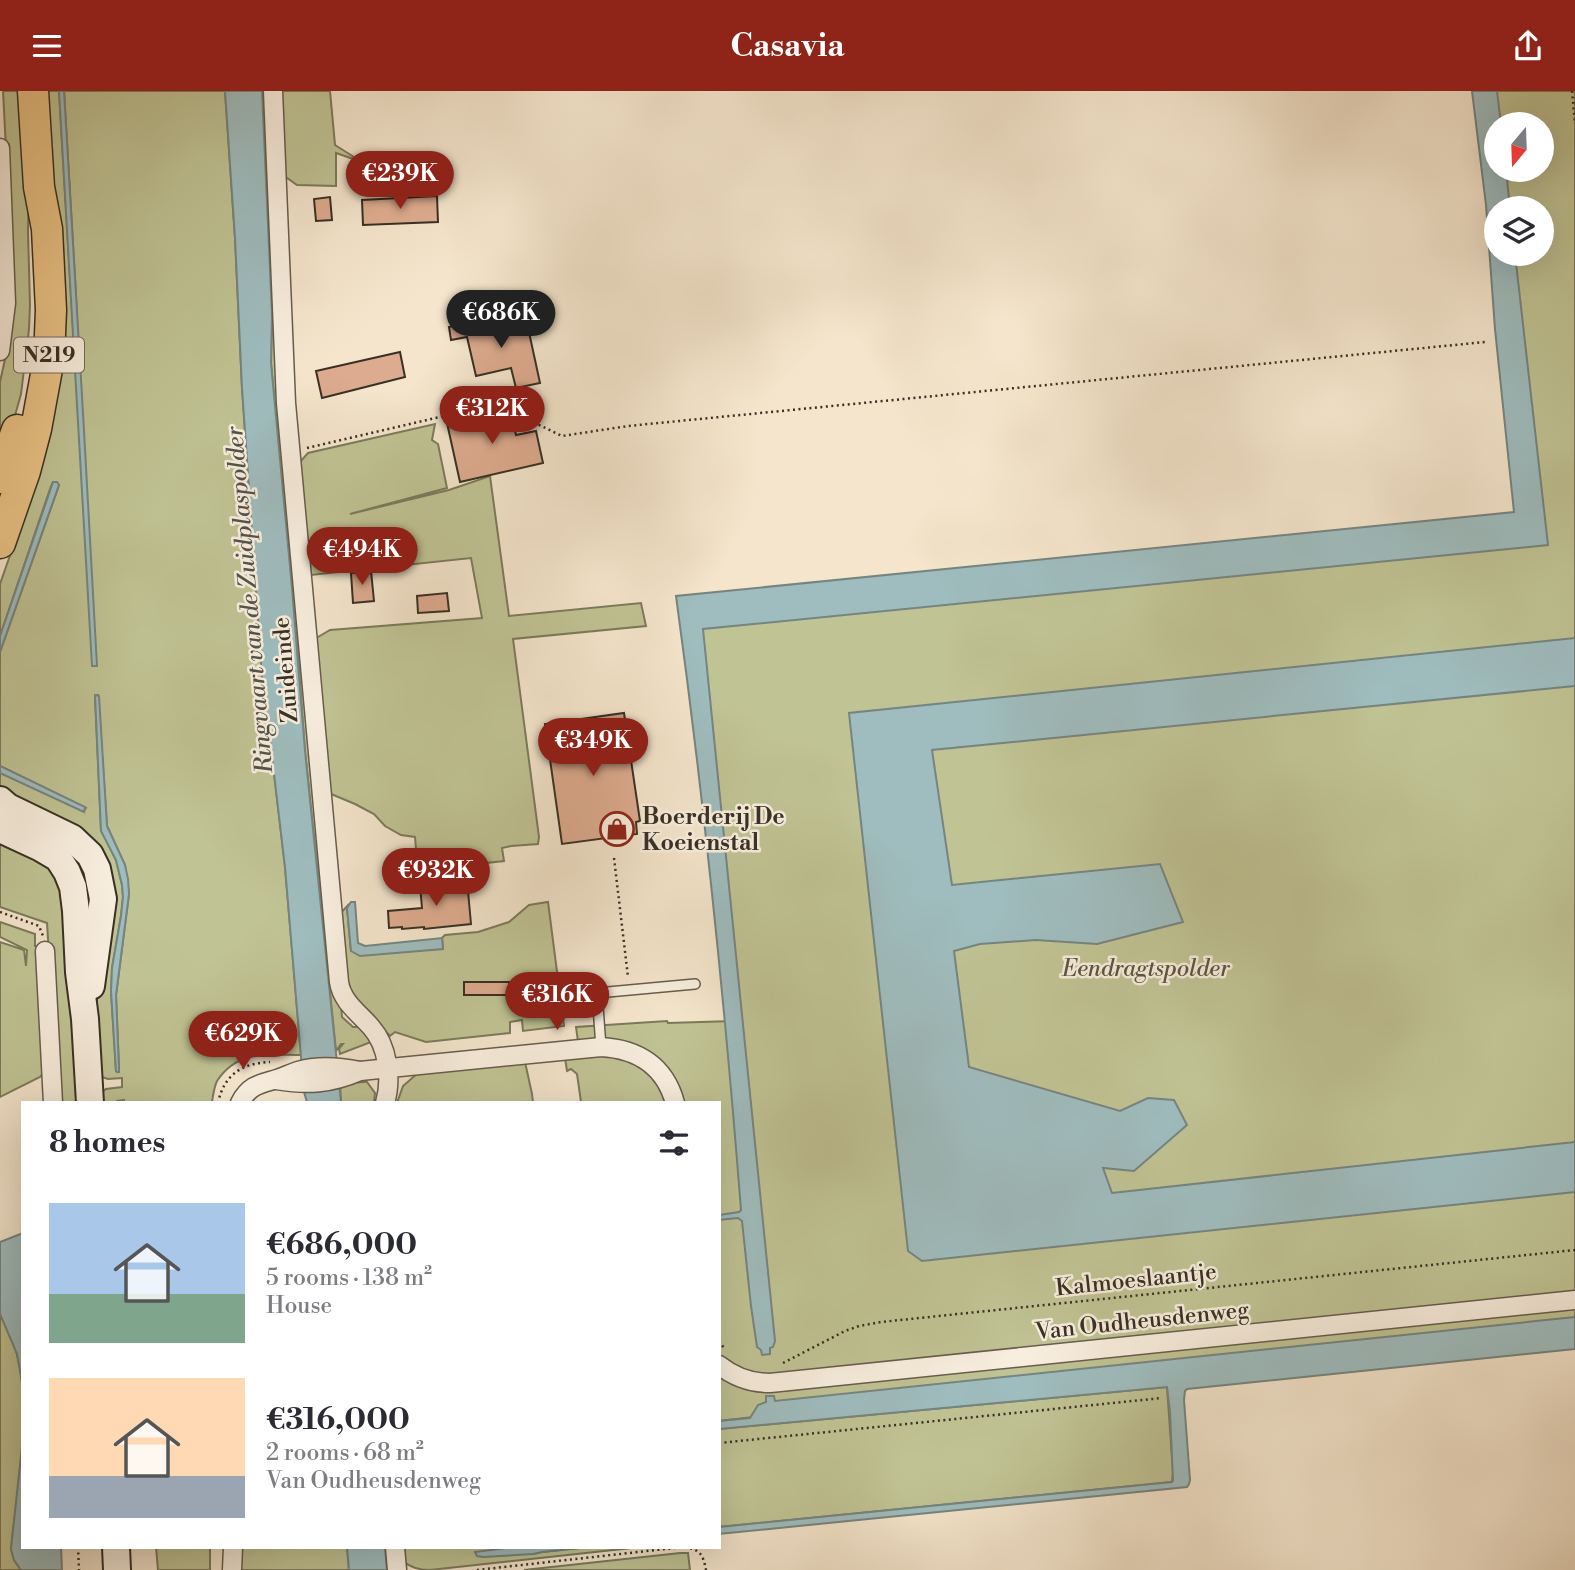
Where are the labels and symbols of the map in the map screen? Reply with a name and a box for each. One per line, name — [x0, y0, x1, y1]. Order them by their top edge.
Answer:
north arrow — [1484, 112, 1554, 182]
pin: €239K — [351, 151, 449, 211]
pin: €686K — [452, 291, 550, 350]
road number: N219 — [14, 337, 84, 373]
pin: €312K — [443, 387, 541, 446]
water label: Ringvaart van de Zuidplaspolder — [220, 424, 280, 776]
pin: €494K — [313, 527, 411, 587]
street label: Zuideinde — [267, 616, 305, 724]
pin: €349K — [544, 719, 642, 778]
place label: Boerderij De Koeienstal — [642, 803, 785, 857]
shop icon: Boerderij De Koeienstal — [598, 810, 636, 848]
pin: €932K — [387, 849, 485, 908]
park label: Eendragtspolder — [1061, 955, 1231, 983]
pin: €316K — [508, 972, 606, 1032]
pin: €629K — [194, 1011, 292, 1071]
street label: Kalmoeslaantje — [1054, 1258, 1218, 1302]
street label: Van Oudheusdenweg — [1033, 1296, 1250, 1346]

